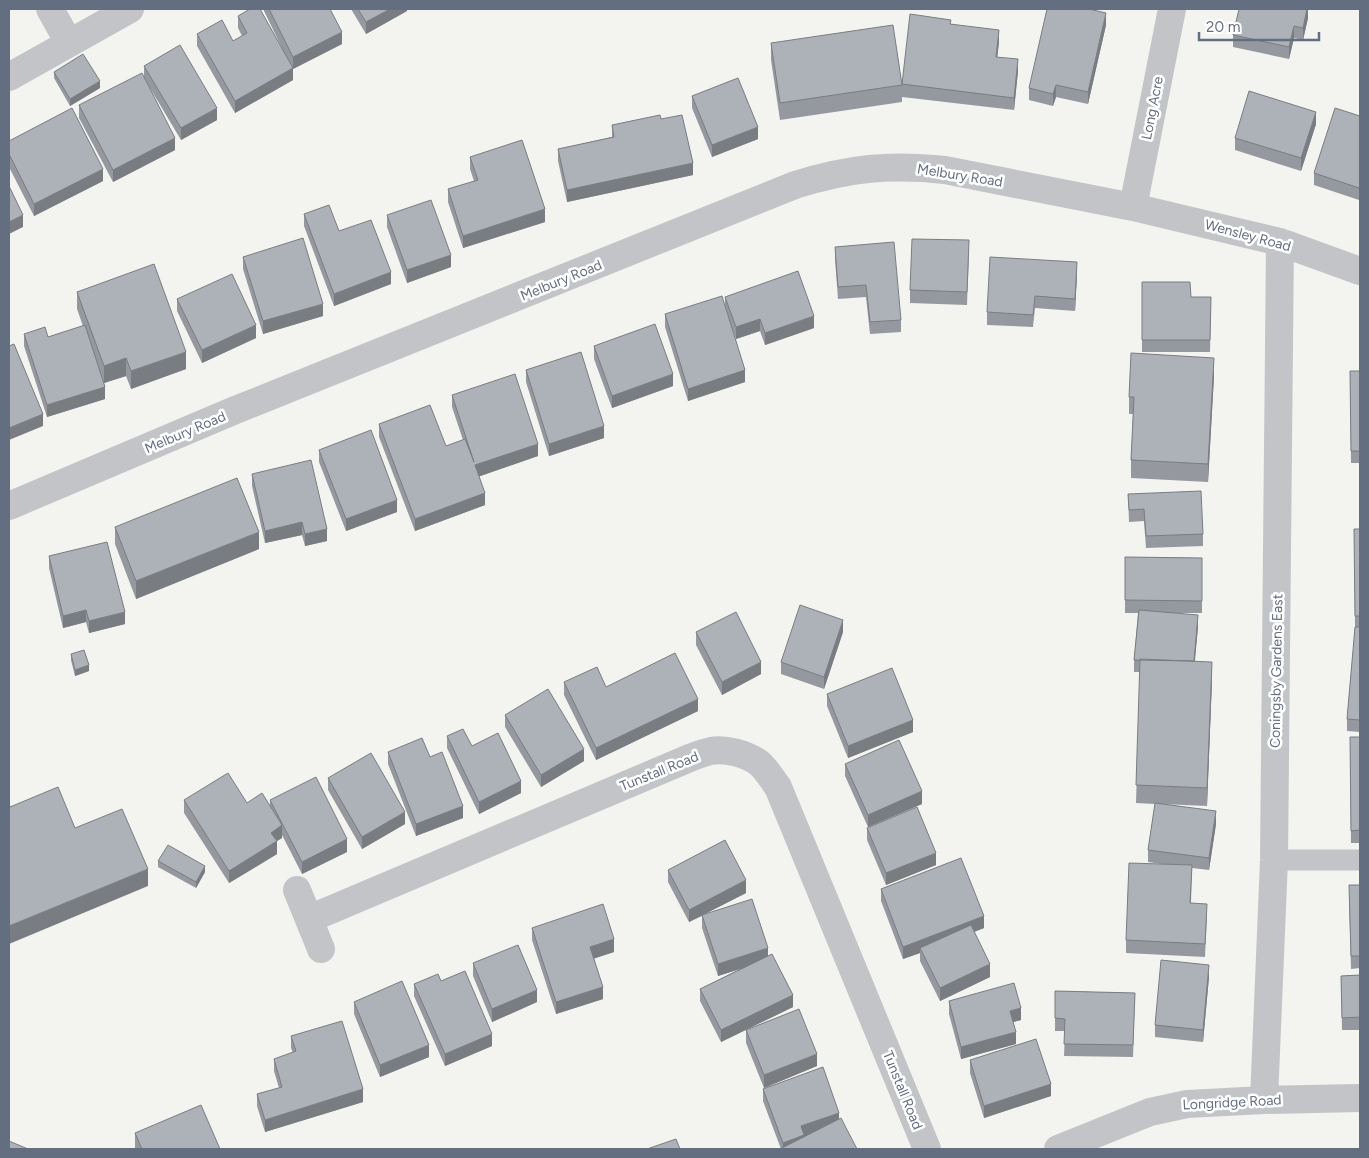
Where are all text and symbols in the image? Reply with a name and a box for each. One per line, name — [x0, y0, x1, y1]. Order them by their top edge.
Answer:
scale bar — [1199, 10, 1319, 42]
text: 20 m — [1206, 18, 1240, 36]
street label: Long Acre — [1138, 75, 1167, 141]
street label: Melbury Road — [916, 160, 1004, 191]
street label: Wensley Road — [1203, 216, 1293, 255]
street label: Melbury Road — [518, 256, 604, 305]
street label: Melbury Road — [142, 408, 228, 457]
street label: Coningsby Gardens East — [1267, 594, 1286, 748]
street label: Tunstall Road — [617, 748, 701, 795]
street label: Tunstall Road — [879, 1048, 926, 1132]
street label: Longridge Road — [1182, 1091, 1282, 1114]

